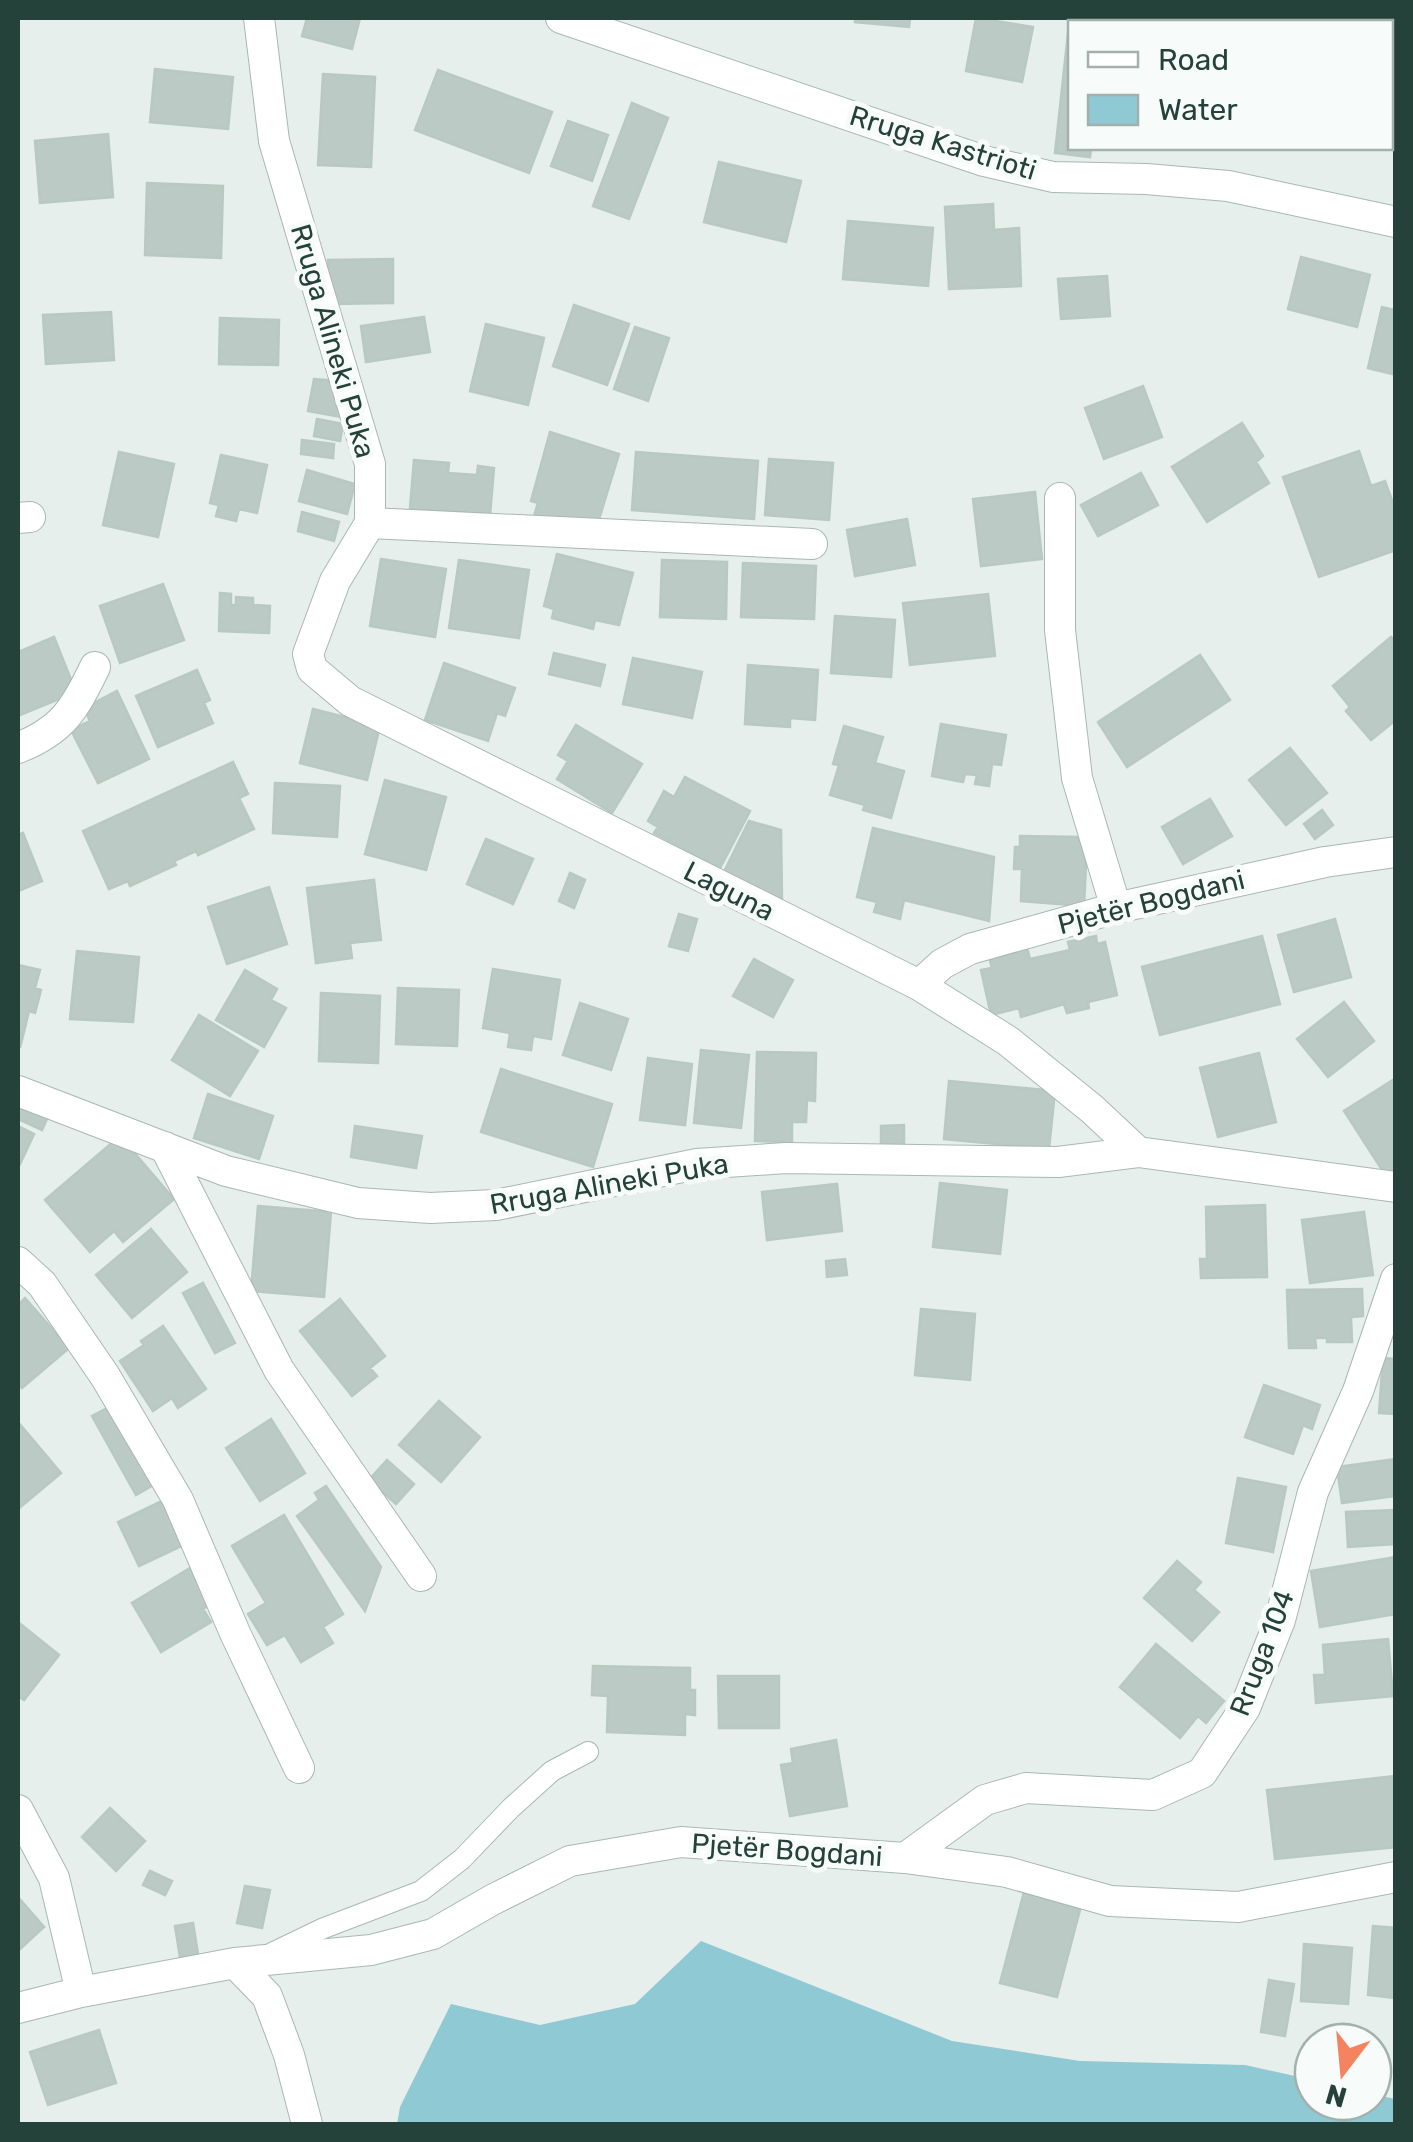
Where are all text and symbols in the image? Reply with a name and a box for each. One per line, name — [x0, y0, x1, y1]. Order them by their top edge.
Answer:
legend — [1068, 20, 1393, 150]
text: Road — [1158, 42, 1229, 78]
text: Water — [1158, 92, 1238, 128]
street label: Rruga Kastrioti — [846, 99, 1040, 187]
street label: Rruga Alineki Puka — [284, 220, 382, 462]
street label: Laguna — [678, 854, 780, 928]
street label: Pjetër Bogdani — [1054, 863, 1248, 941]
street label: Rruga Alineki Puka — [487, 1147, 731, 1221]
street label: Rruga 104 — [1223, 1585, 1301, 1721]
street label: Pjetër Bogdani — [690, 1827, 884, 1873]
north arrow — [1293, 2022, 1393, 2122]
text: N — [1322, 2077, 1350, 2114]

